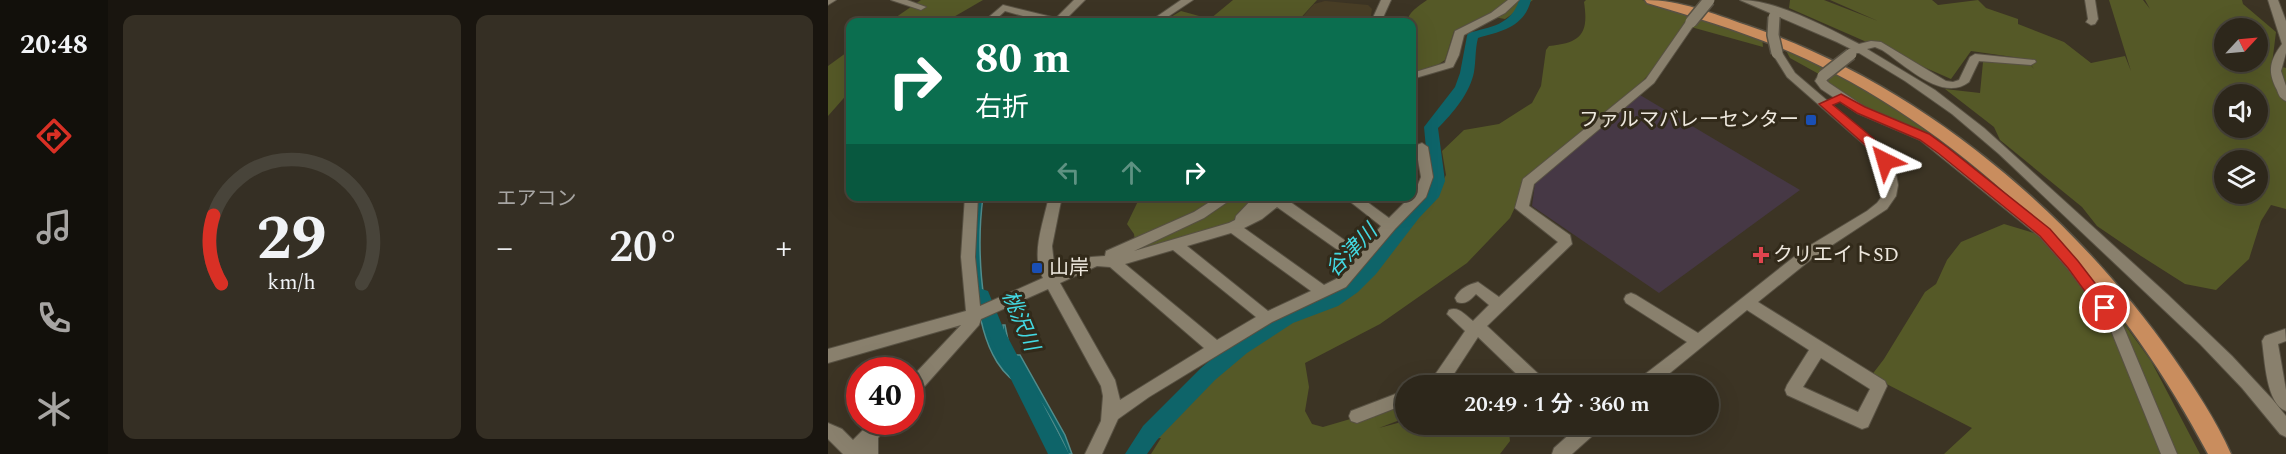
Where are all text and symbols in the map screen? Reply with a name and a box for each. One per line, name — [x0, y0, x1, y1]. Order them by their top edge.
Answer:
north arrow — [2214, 18, 2268, 72]
map controls — [2214, 18, 2268, 204]
text: 20:48 — [20, 24, 88, 66]
text: 80 m — [975, 28, 1070, 91]
icon: right — [876, 42, 954, 120]
button: sound — [2214, 84, 2268, 138]
text: 右折 — [975, 87, 1029, 129]
place label: ファルマバレーセンター — [1579, 105, 1799, 135]
marker: ファルマバレーセンター — [1804, 113, 1818, 127]
icon: directions — [33, 115, 75, 157]
position arrow — [1853, 129, 1917, 193]
button: layers — [2214, 150, 2268, 204]
icon: left — [1052, 156, 1085, 189]
icon: ahead — [1115, 156, 1148, 189]
icon: right — [1178, 156, 1211, 189]
text: エアコン — [497, 184, 577, 214]
text: 29 — [257, 192, 327, 287]
icon: music — [33, 206, 75, 248]
text: 20° — [609, 213, 680, 282]
water label: 谷津川 — [1319, 216, 1387, 285]
text: − — [497, 223, 513, 273]
text: + — [776, 223, 792, 273]
place label: クリエイトSD — [1773, 240, 1899, 270]
marker: クリエイトSD — [1754, 248, 1768, 262]
place label: 山岸 — [1049, 253, 1089, 283]
marker: 山岸 — [1030, 261, 1044, 275]
text: km/h — [268, 266, 316, 299]
pin — [2079, 282, 2130, 333]
water label: 桃沢川 — [993, 286, 1048, 358]
icon: arrive — [2088, 291, 2121, 324]
icon: phone — [33, 297, 75, 339]
speed limit sign: 40 — [846, 357, 924, 435]
icon: climate — [33, 388, 75, 430]
text: 20:49 · 1 分 · 360 m — [1464, 388, 1650, 421]

